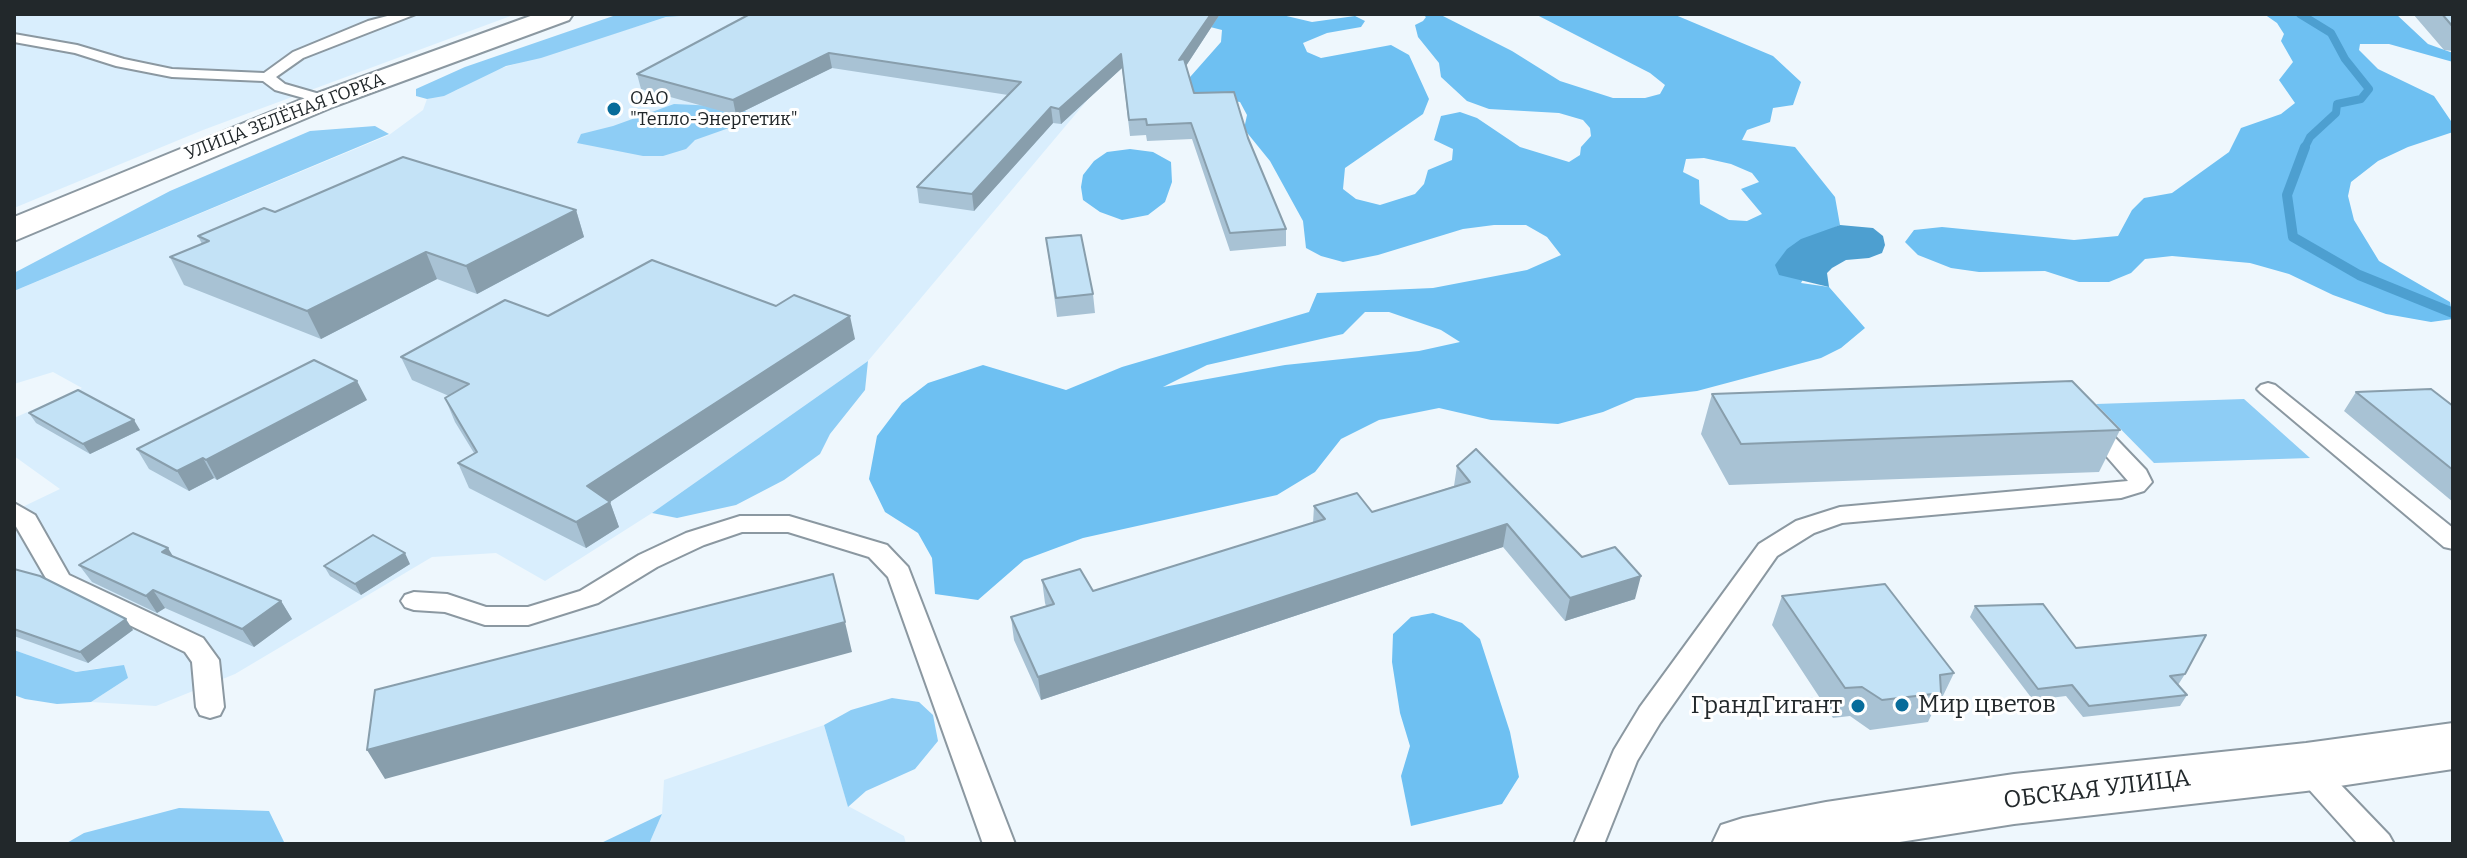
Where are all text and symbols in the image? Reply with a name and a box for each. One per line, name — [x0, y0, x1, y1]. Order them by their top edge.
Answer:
street label: УЛИЦА ЗЕЛЁНАЯ ГОРКА — [182, 69, 388, 165]
place label: ОАО "Тепло-Энергетик" — [630, 88, 798, 130]
marker: ОАО "Тепло-Энергетик" — [605, 100, 623, 118]
place label: Мир цветов — [1918, 691, 2056, 719]
place label: ГрандГигант — [1691, 692, 1842, 720]
marker: Мир цветов — [1893, 696, 1911, 714]
marker: ГрандГигант — [1849, 697, 1867, 715]
street label: ОБСКАЯ УЛИЦА — [2002, 764, 2192, 816]

